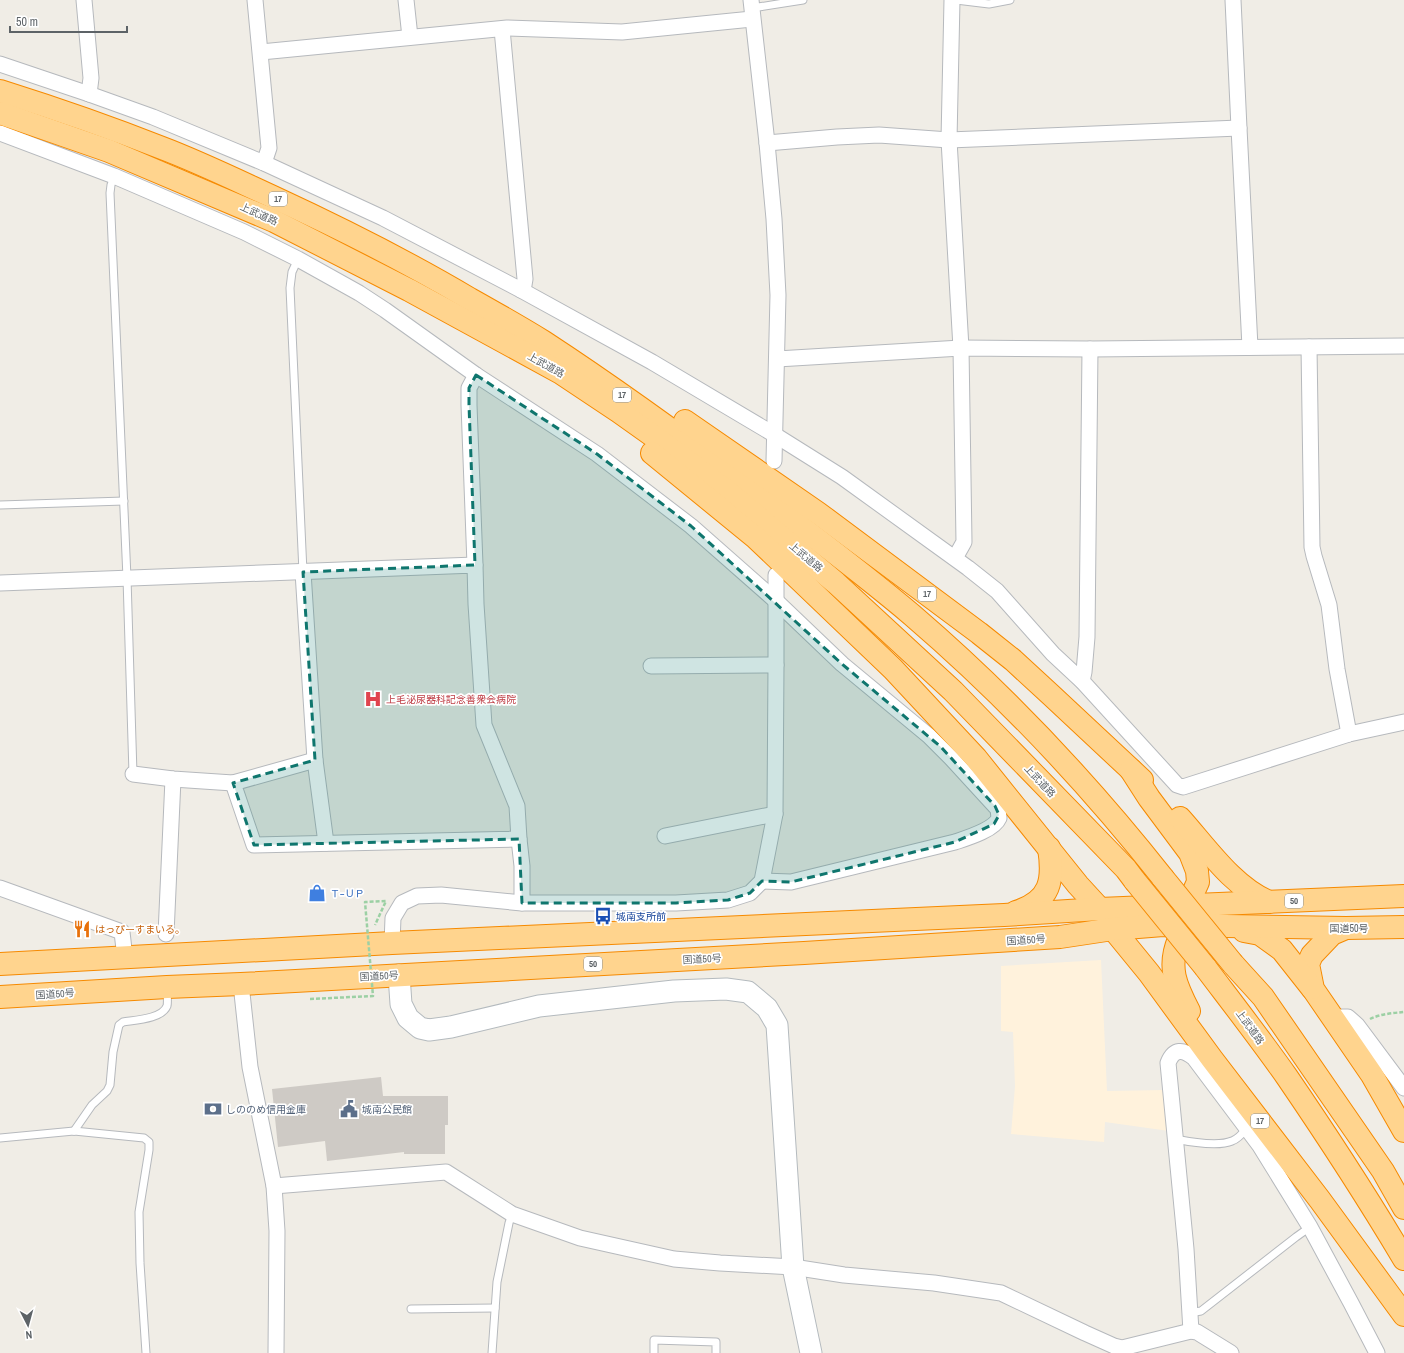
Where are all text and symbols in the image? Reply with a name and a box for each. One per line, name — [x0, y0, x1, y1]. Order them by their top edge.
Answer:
scale bar — [10, 8, 127, 34]
text: 50 m — [16, 14, 38, 30]
road number: 17 — [269, 192, 287, 206]
street label: 上武道路 — [238, 200, 280, 228]
street label: 上武道路 — [525, 350, 567, 380]
road number: 17 — [613, 388, 631, 402]
street label: 上武道路 — [787, 539, 825, 575]
road number: 17 — [918, 587, 936, 601]
hospital icon: 上毛泌尿器科記念善衆会病院 — [363, 689, 383, 709]
place label: 上毛泌尿器科記念善衆会病院 — [386, 693, 516, 706]
street label: 上武道路 — [1022, 762, 1058, 800]
shop icon: Ｔ−ＵＰ — [307, 883, 327, 903]
place label: Ｔ−ＵＰ — [330, 887, 365, 900]
road number: 50 — [1285, 894, 1303, 908]
bus stop icon: 城南支所前 — [593, 906, 613, 926]
place label: 城南支所前 — [616, 910, 666, 923]
restaurant icon: はっぴーすまいる。 — [72, 919, 92, 939]
street label: 国道50号 — [1329, 922, 1369, 935]
place label: はっぴーすまいる。 — [95, 923, 185, 936]
street label: 国道50号 — [1006, 932, 1046, 948]
street label: 国道50号 — [682, 951, 722, 967]
road number: 50 — [584, 957, 602, 971]
street label: 国道50号 — [359, 968, 399, 984]
street label: 国道50号 — [35, 986, 75, 1002]
street label: 上武道路 — [1233, 1007, 1267, 1047]
bank icon: しののめ信用金庫 — [203, 1099, 223, 1119]
public building icon: 城南公民館 — [339, 1099, 359, 1119]
place label: しののめ信用金庫 — [226, 1103, 306, 1116]
place label: 城南公民館 — [362, 1103, 412, 1116]
road number: 17 — [1251, 1114, 1269, 1128]
north arrow — [8, 1305, 48, 1345]
text: N — [25, 1328, 33, 1342]

